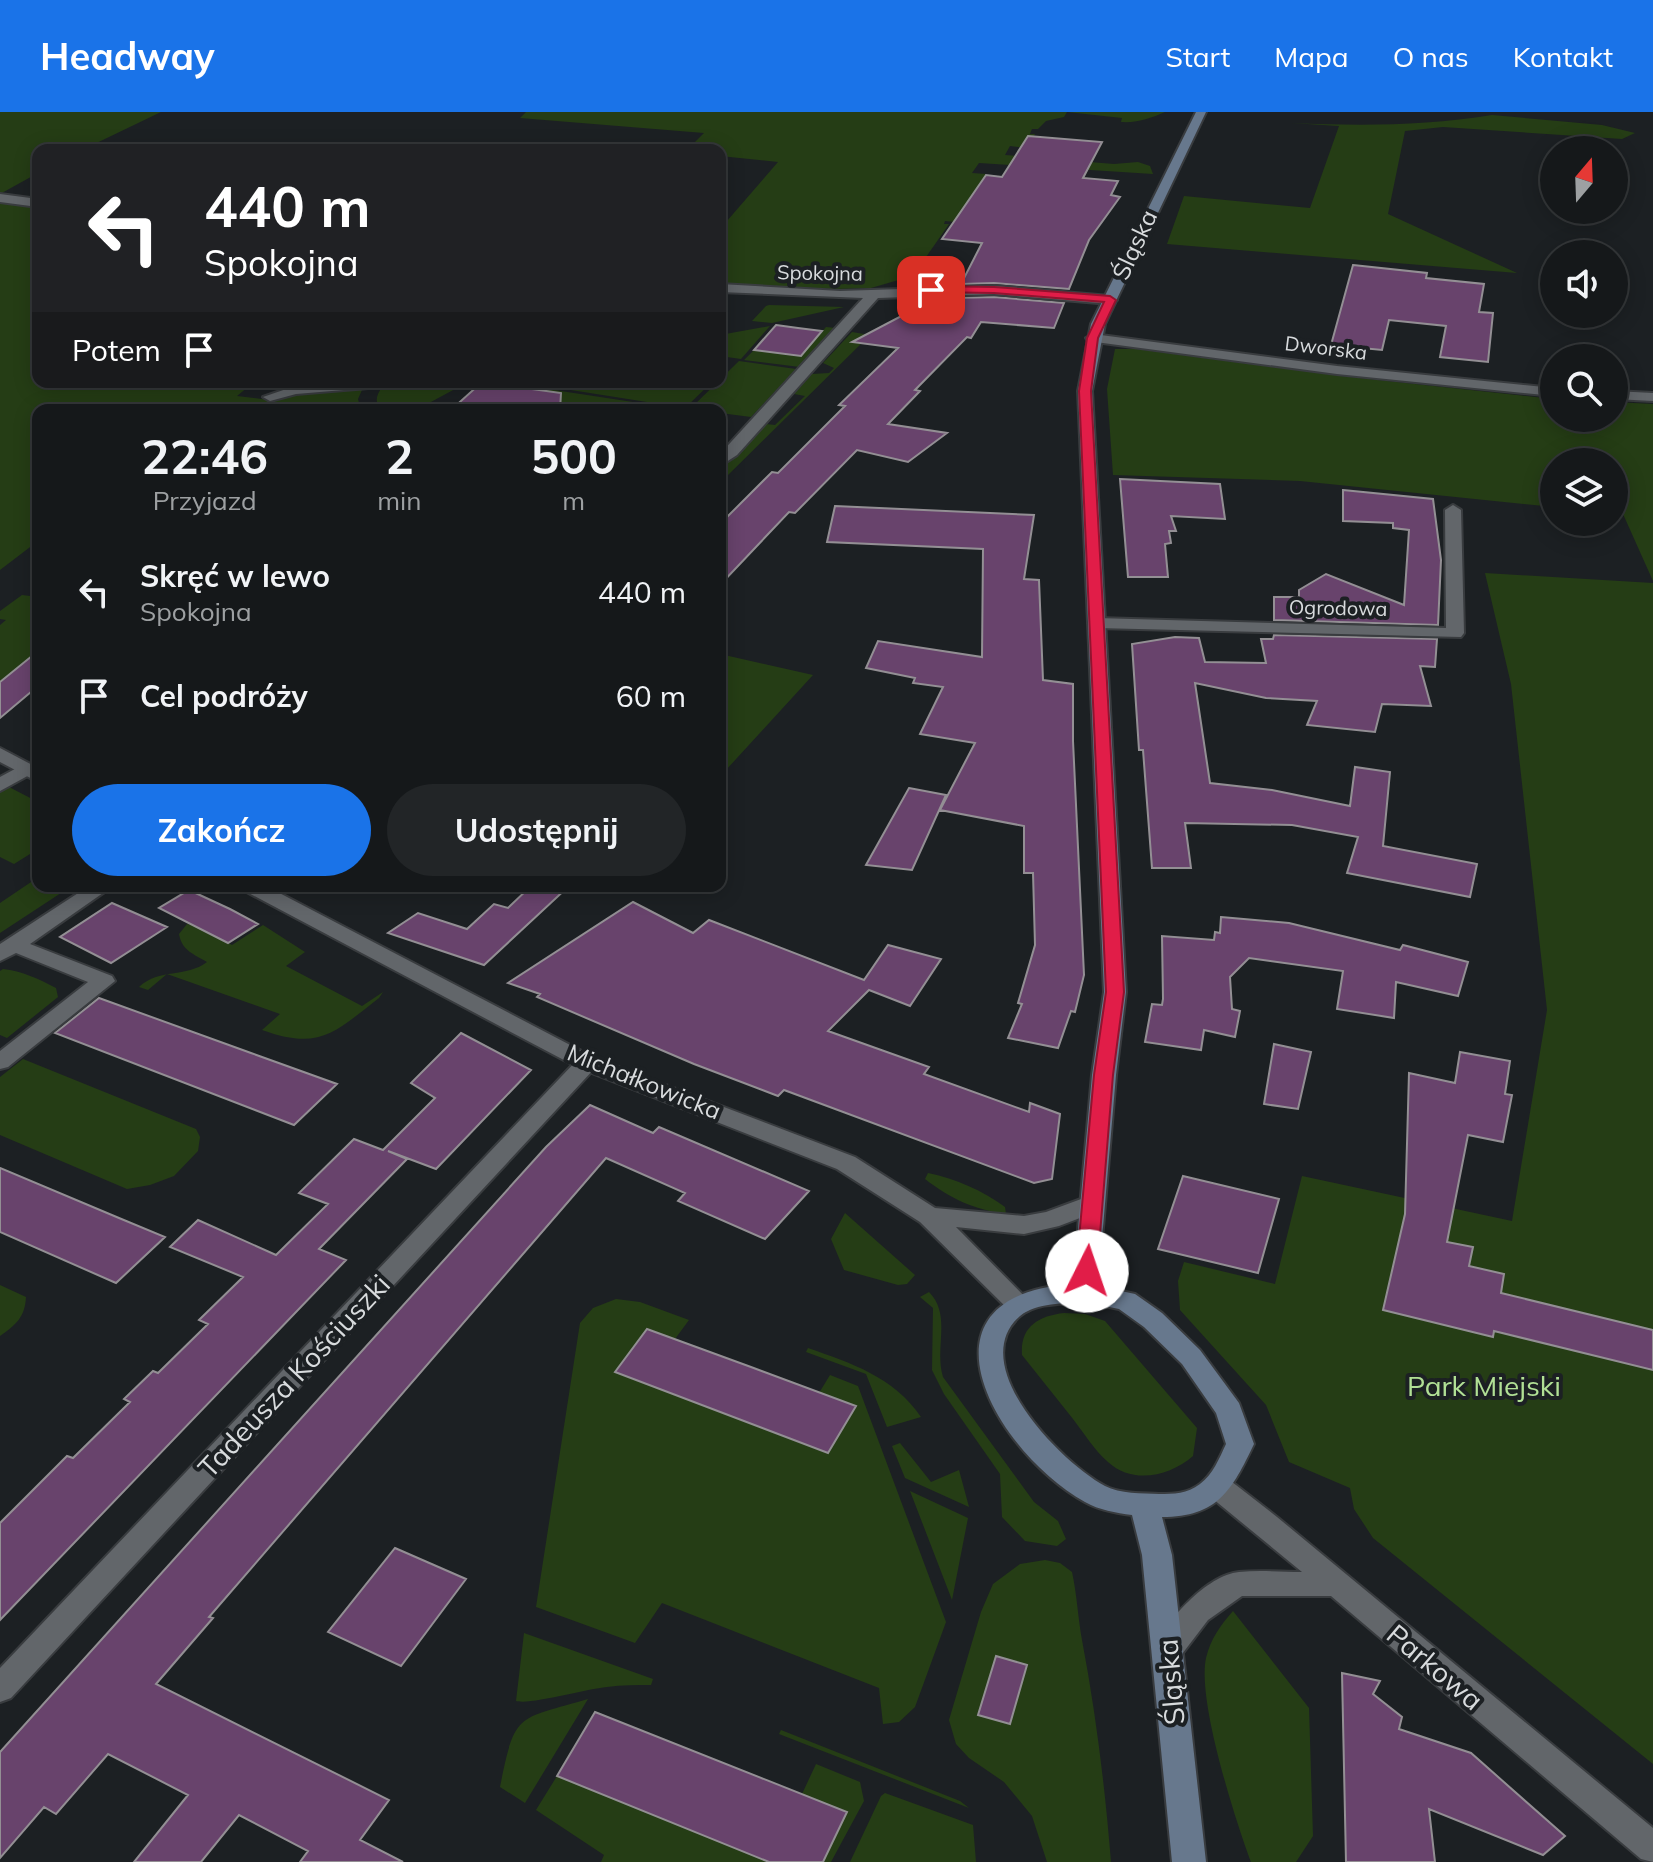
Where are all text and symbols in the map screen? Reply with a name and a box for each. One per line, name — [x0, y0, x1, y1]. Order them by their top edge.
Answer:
text: Headway — [40, 32, 215, 80]
text: Start — [1166, 39, 1230, 74]
text: Mapa — [1274, 39, 1349, 74]
text: O nas — [1393, 39, 1469, 74]
text: Kontakt — [1513, 39, 1613, 74]
north arrow — [1540, 136, 1628, 224]
map controls — [1540, 136, 1628, 536]
text: 440 m — [204, 171, 371, 241]
icon: left — [72, 176, 176, 280]
street label: Śląska — [1105, 205, 1163, 284]
text: Spokojna — [204, 240, 359, 285]
button: sound — [1540, 240, 1628, 328]
pin — [897, 256, 965, 324]
street label: Spokojna — [777, 259, 863, 286]
icon: arrive — [909, 268, 953, 312]
icon: arrive — [177, 328, 221, 372]
street label: Dworska — [1283, 330, 1369, 365]
text: Potem — [72, 331, 161, 369]
button: search — [1540, 344, 1628, 432]
text: 22:46 — [141, 426, 268, 486]
text: 2 — [385, 426, 414, 486]
text: 500 — [531, 426, 617, 486]
button: layers — [1540, 448, 1628, 536]
text: Przyjazd — [153, 484, 257, 517]
text: min — [377, 484, 421, 517]
text: m — [562, 484, 585, 517]
text: Skręć w lewo — [140, 557, 330, 595]
icon: left — [72, 570, 116, 614]
text: 440 m — [598, 573, 686, 611]
street label: Ogrodowa — [1289, 594, 1387, 621]
text: Spokojna — [140, 595, 252, 628]
icon: arrive — [72, 674, 116, 718]
text: Cel podróży — [140, 677, 308, 715]
text: 60 m — [616, 677, 686, 715]
button: Zakończ — [72, 784, 371, 876]
button: Udostępnij — [387, 784, 686, 876]
street label: Michałkowicka — [563, 1037, 726, 1126]
position arrow — [1045, 1229, 1129, 1313]
street label: Tadeusza Kościuszki — [190, 1267, 397, 1485]
park label: Park Miejski — [1407, 1368, 1561, 1403]
street label: Parkowa — [1380, 1616, 1491, 1717]
street label: Śląska — [1149, 1638, 1192, 1726]

